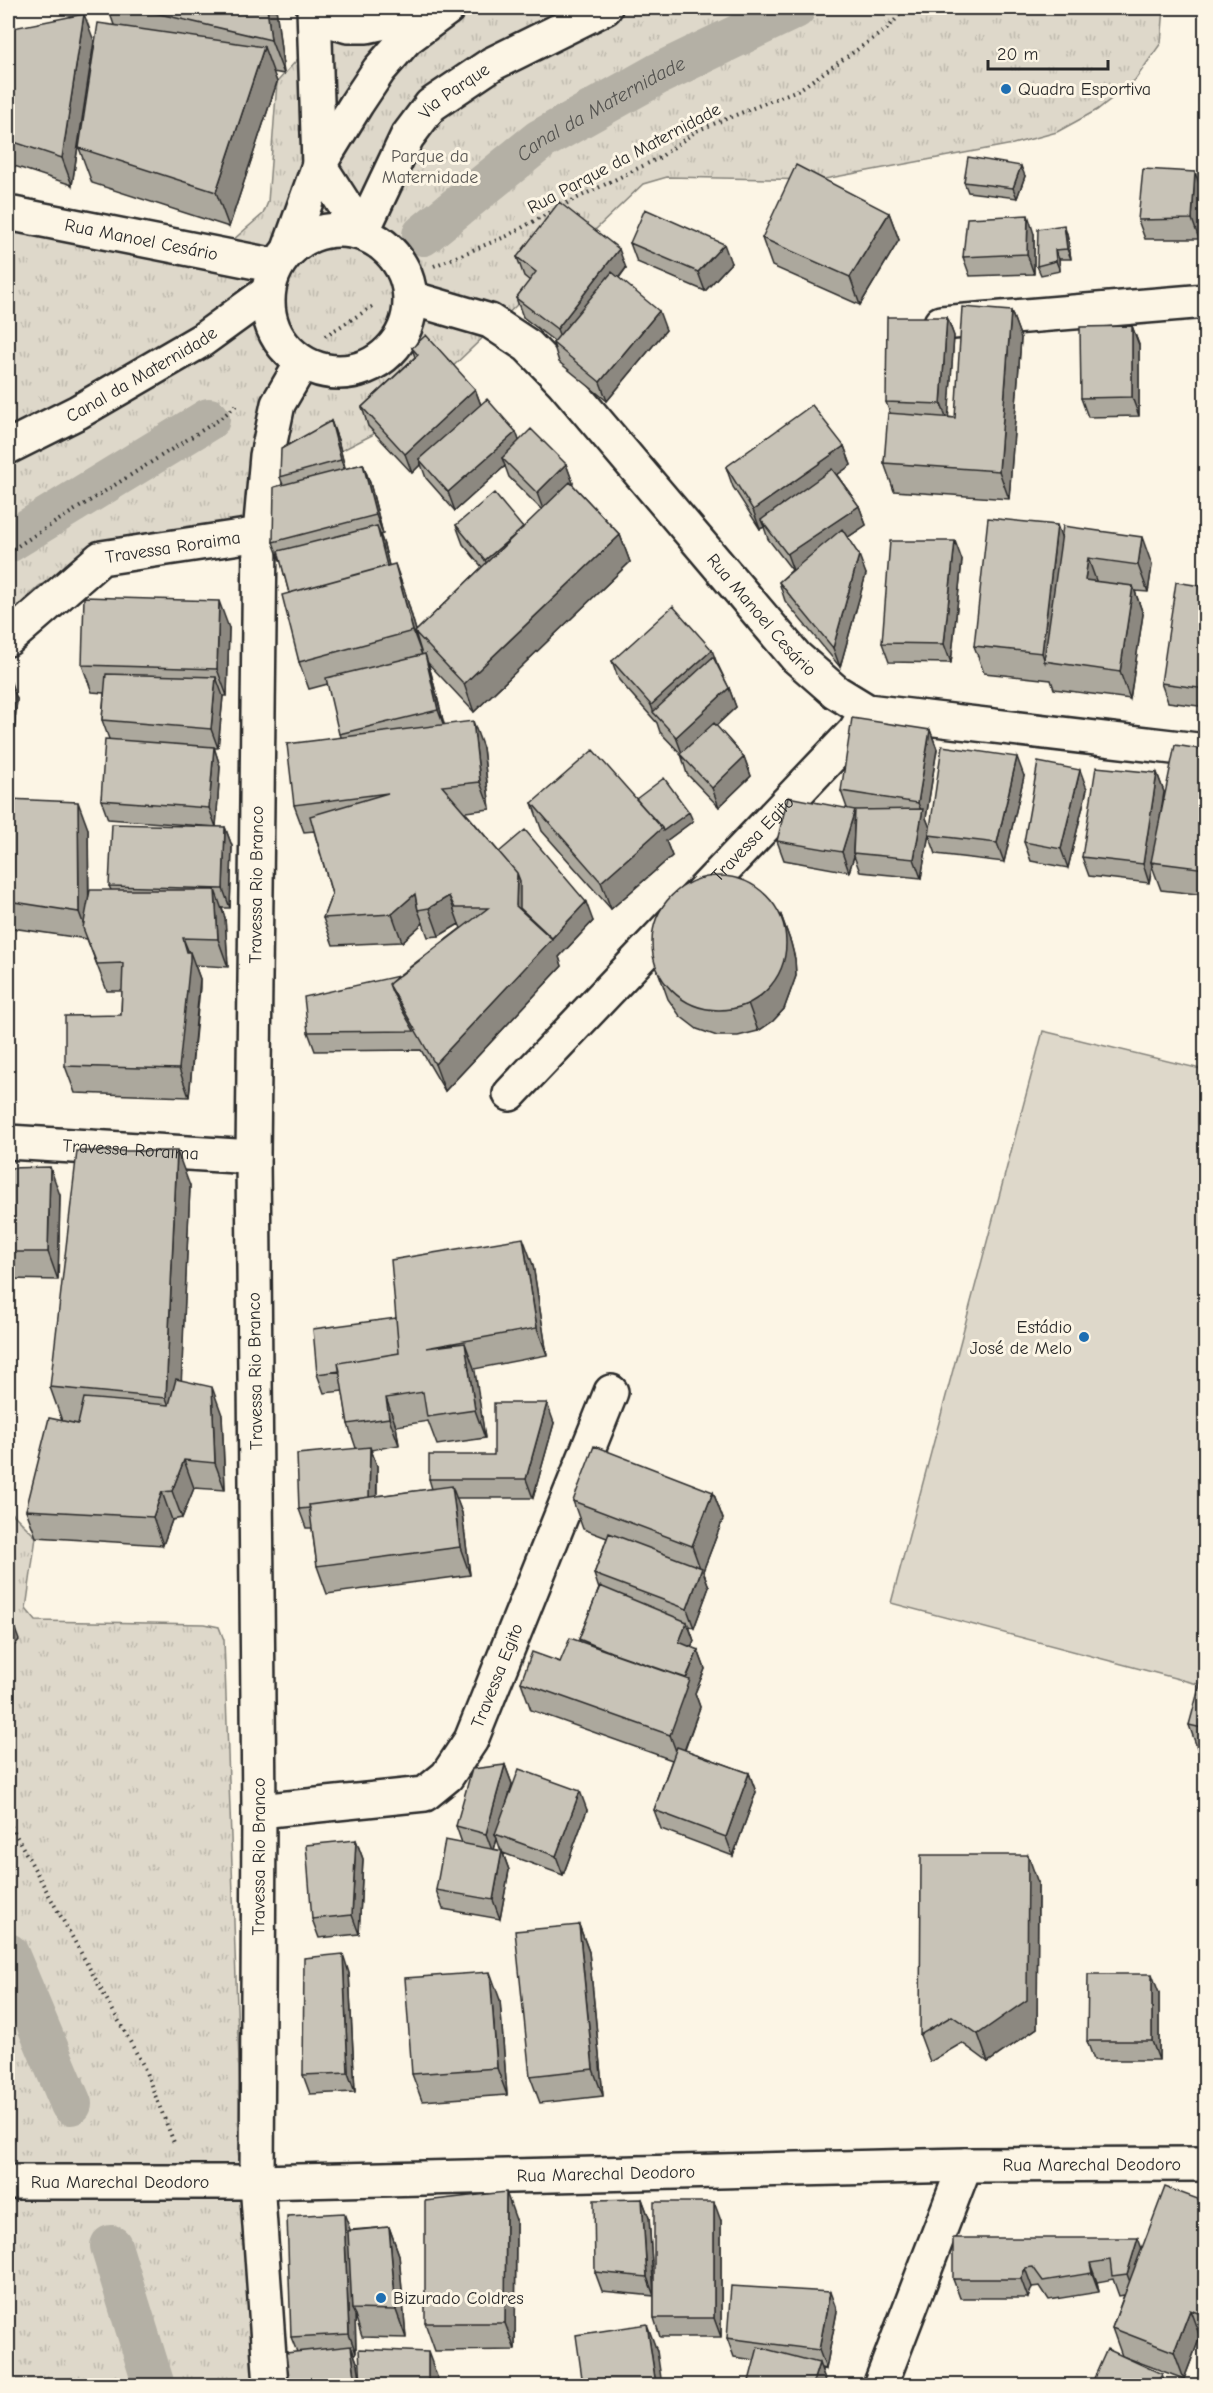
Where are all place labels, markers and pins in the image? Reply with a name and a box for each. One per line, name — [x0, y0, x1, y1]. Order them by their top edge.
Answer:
place label: Quadra Esportiva — [1018, 79, 1151, 100]
marker: Quadra Esportiva — [999, 82, 1013, 96]
place label: Estádio José de Melo — [970, 1317, 1072, 1359]
marker: Estádio José de Melo — [1077, 1330, 1091, 1344]
place label: Bizurado Coldres — [393, 2288, 524, 2309]
marker: Bizurado Coldres — [374, 2291, 388, 2305]

